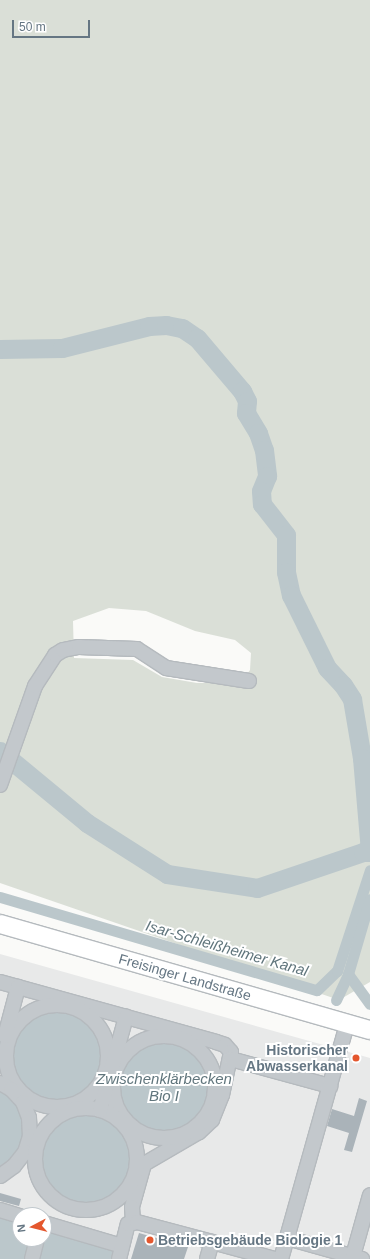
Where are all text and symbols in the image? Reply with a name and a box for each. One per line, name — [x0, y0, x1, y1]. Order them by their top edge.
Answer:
scale bar — [14, 12, 92, 38]
text: 50 m — [19, 20, 46, 34]
water label: Isar-Schleißheimer Kanal — [144, 916, 310, 980]
street label: Freisinger Landstraße — [117, 950, 253, 1004]
place label: Historischer Abwasserkanal — [246, 1042, 348, 1074]
marker: Historischer Abwasserkanal — [351, 1053, 361, 1063]
water label: Zwischenklärbecken Bio I — [96, 1069, 232, 1104]
north arrow — [12, 1207, 52, 1247]
text: N — [15, 1224, 28, 1233]
place label: Betriebsgebäude Biologie 1 — [158, 1232, 342, 1248]
marker: Betriebsgebäude Biologie 1 — [145, 1235, 155, 1245]

